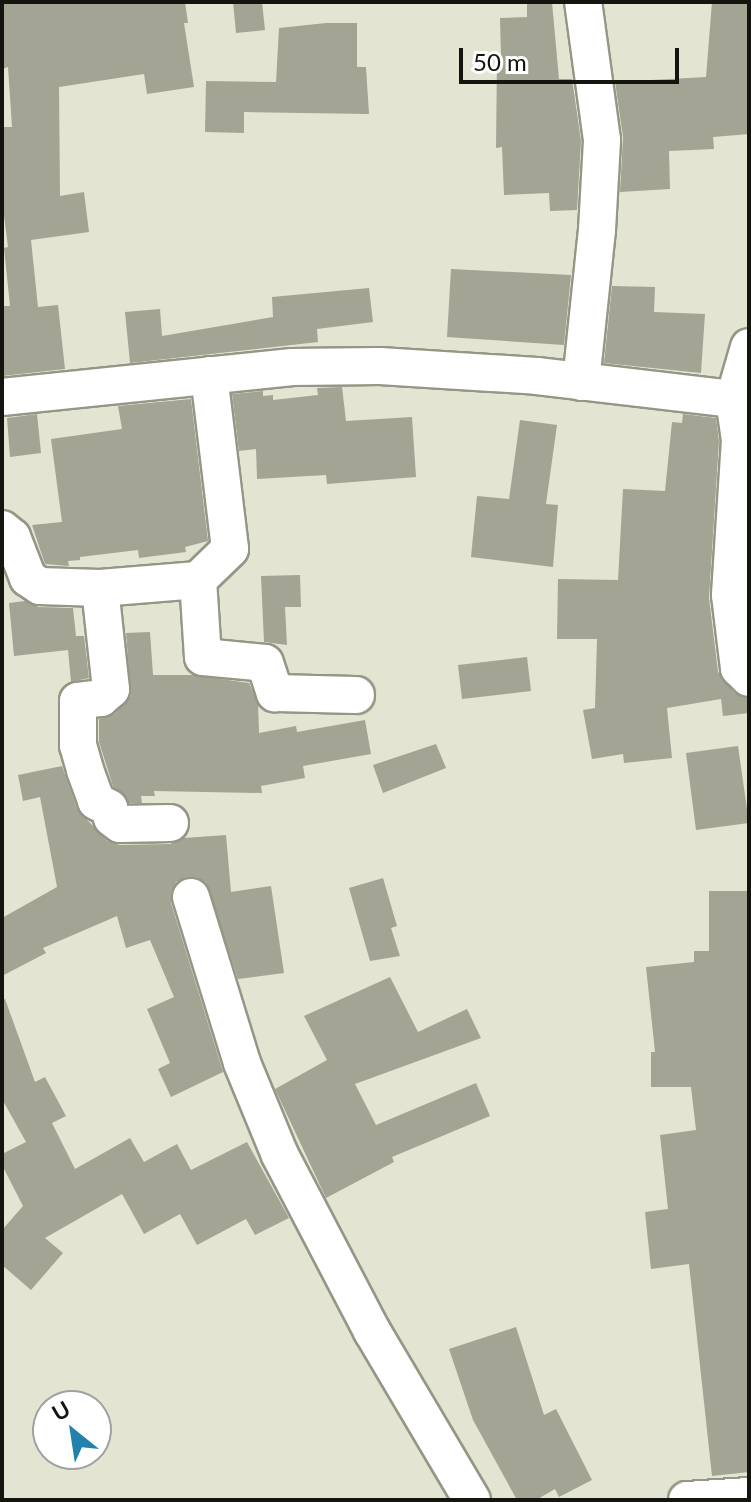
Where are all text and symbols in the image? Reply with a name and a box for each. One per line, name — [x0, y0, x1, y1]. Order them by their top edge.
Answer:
scale bar — [463, 32, 683, 82]
text: 50 m — [473, 47, 527, 76]
north arrow — [32, 1390, 112, 1470]
text: U — [47, 1395, 75, 1426]

